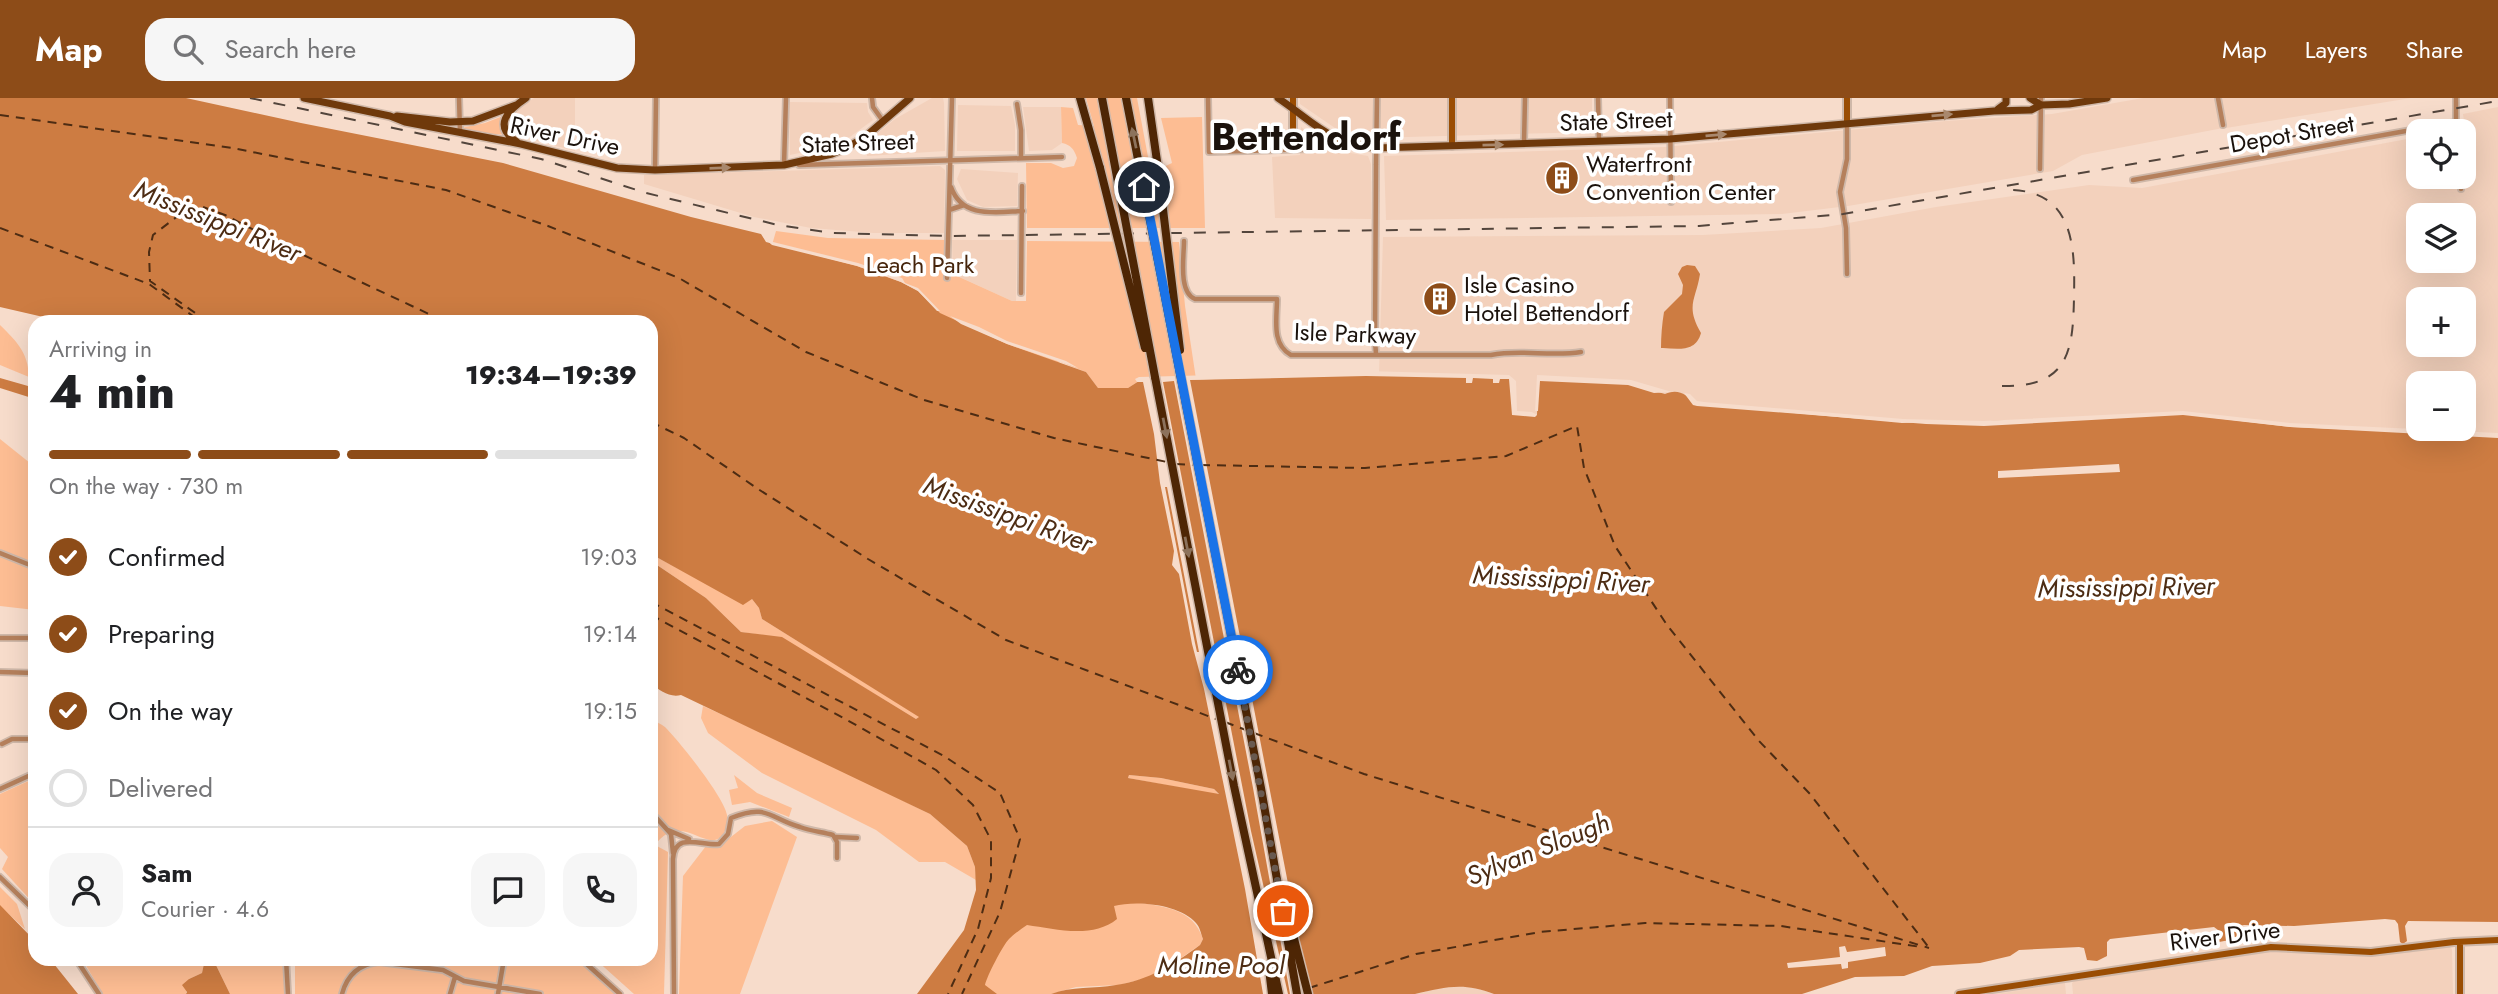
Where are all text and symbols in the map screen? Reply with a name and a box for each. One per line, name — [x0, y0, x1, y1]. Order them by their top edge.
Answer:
search box — [145, 18, 635, 81]
text: Map — [35, 26, 103, 73]
icon: search — [169, 30, 207, 68]
text: Search here — [225, 30, 356, 68]
text: Map — [2222, 32, 2267, 67]
text: Layers — [2305, 32, 2367, 67]
text: Share — [2405, 32, 2463, 67]
street label: State Street — [1559, 101, 1673, 140]
street label: Depot Street — [2227, 105, 2357, 162]
street label: River Drive — [507, 107, 623, 164]
district label: Bettendorf — [1211, 109, 1403, 164]
one-way arrow — [1931, 109, 1953, 120]
map controls — [2406, 119, 2476, 441]
button: locate — [2406, 119, 2476, 189]
street label: State Street — [801, 123, 915, 162]
one-way arrow — [1129, 127, 1140, 149]
one-way arrow — [1705, 129, 1727, 140]
one-way arrow — [1482, 139, 1504, 150]
place label: Waterfront Convention Center — [1586, 146, 1777, 209]
pin — [1114, 157, 1174, 217]
building icon: Waterfront Convention Center — [1543, 159, 1581, 197]
one-way arrow — [709, 162, 731, 173]
icon: home — [1125, 168, 1163, 206]
water label: Mississippi River — [129, 170, 308, 272]
button: layers — [2406, 203, 2476, 273]
park label: Leach Park — [866, 247, 975, 282]
place label: Isle Casino Hotel Bettendorf — [1464, 267, 1630, 330]
building icon: Isle Casino Hotel Bettendorf — [1421, 280, 1459, 318]
button: + — [2406, 287, 2476, 357]
street label: Isle Parkway — [1293, 314, 1417, 353]
text: Arriving in — [49, 332, 152, 366]
text: 19:34–19:39 — [465, 356, 637, 394]
text: 4 min — [49, 359, 175, 425]
button: − — [2406, 371, 2476, 441]
one-way arrow — [1159, 417, 1170, 439]
water label: Mississippi River — [918, 466, 1099, 563]
text: On the way · 730 m — [49, 469, 243, 503]
one-way arrow — [1182, 536, 1193, 558]
icon: check — [49, 538, 87, 576]
text: Confirmed — [108, 538, 225, 576]
text: 19:03 — [580, 540, 637, 574]
water label: Mississippi River — [1472, 555, 1652, 603]
water label: Mississippi River — [2037, 566, 2216, 608]
icon: check — [49, 615, 87, 653]
text: Preparing — [108, 615, 215, 653]
text: 19:14 — [583, 617, 637, 651]
courier — [1203, 635, 1273, 705]
icon: bike — [1219, 651, 1257, 689]
icon: check — [49, 692, 87, 730]
text: On the way — [108, 692, 233, 730]
text: 19:15 — [583, 694, 637, 728]
one-way arrow — [1226, 759, 1237, 781]
text: Delivered — [108, 769, 213, 807]
water label: Sylvan Slough — [1461, 803, 1615, 895]
button: person — [49, 853, 123, 927]
button: chat — [471, 853, 545, 927]
button: phone — [563, 853, 637, 927]
text: Sam — [141, 854, 193, 892]
pin — [1253, 881, 1313, 941]
text: Courier · 4.6 — [141, 892, 269, 926]
icon: bag — [1264, 892, 1302, 930]
street label: River Drive — [2168, 911, 2282, 960]
water label: Moline Pool — [1157, 946, 1286, 984]

